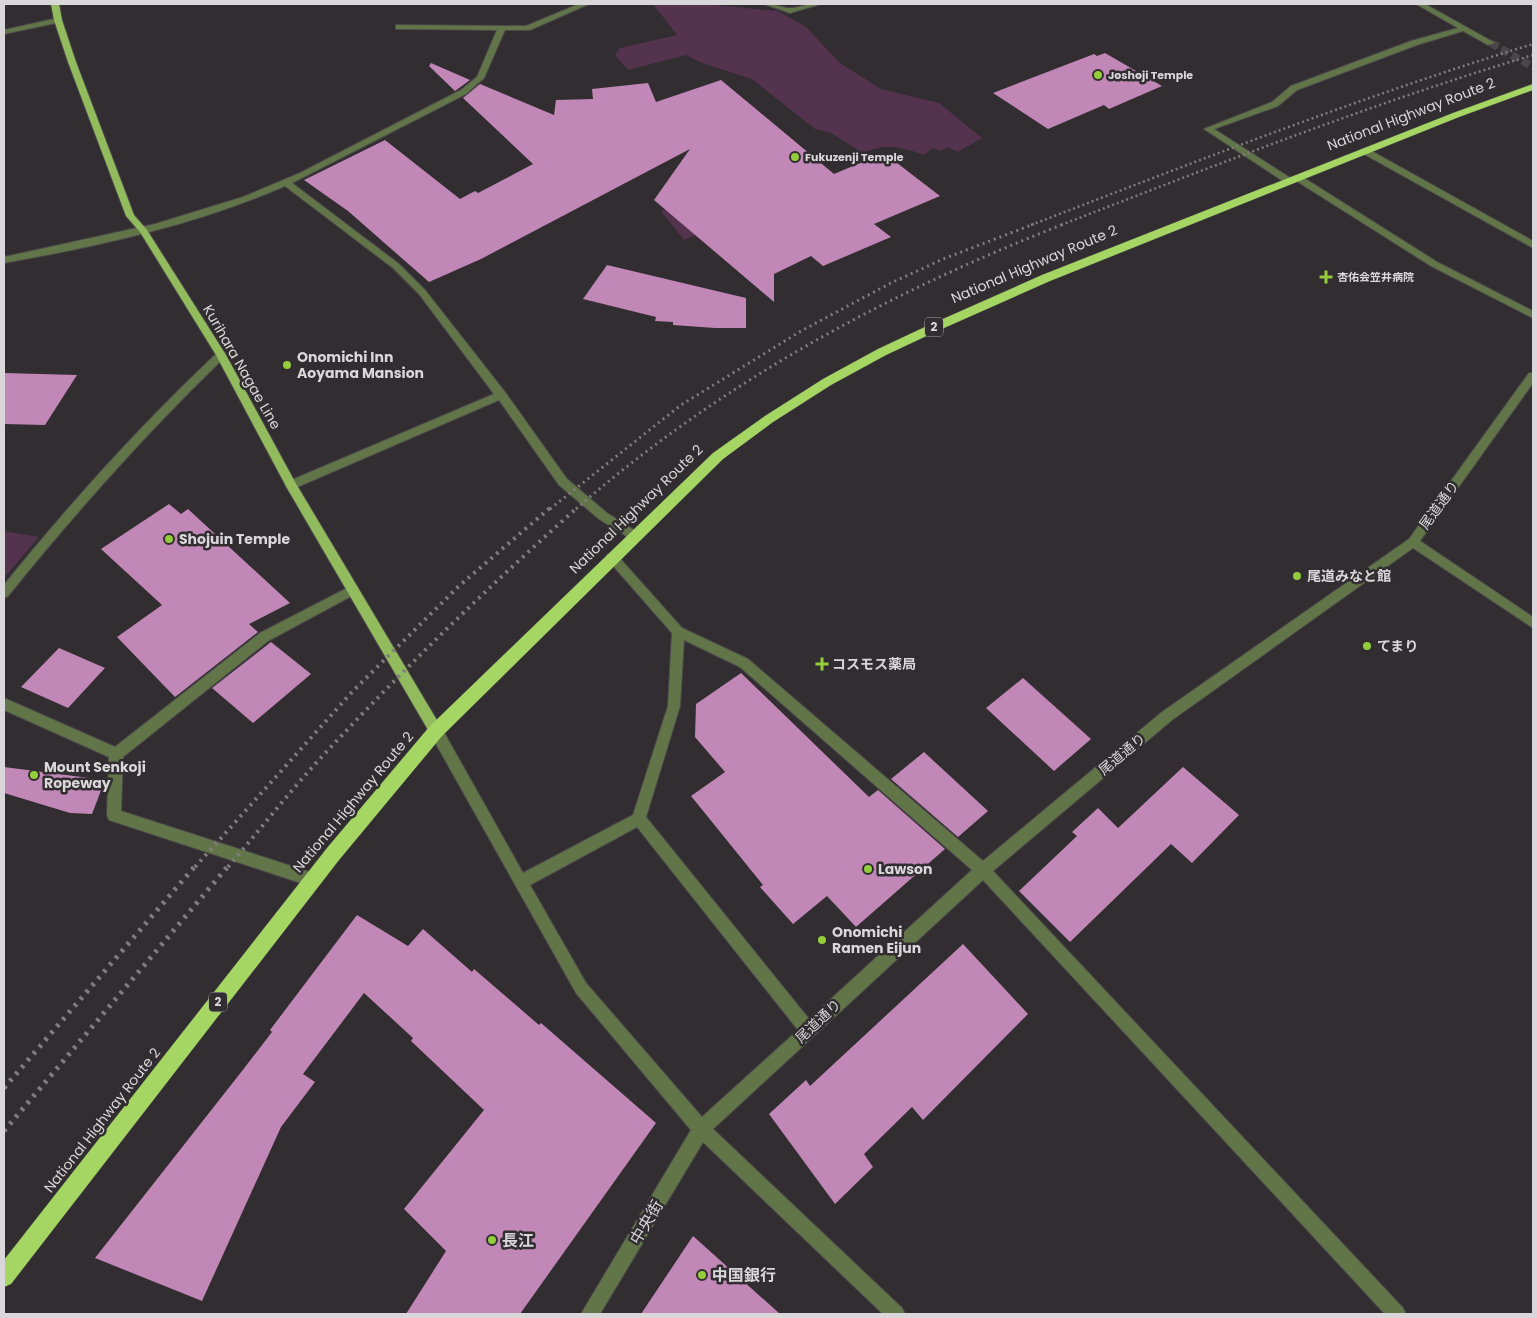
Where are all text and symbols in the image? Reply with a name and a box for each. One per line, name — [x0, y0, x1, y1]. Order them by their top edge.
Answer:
place label: Joshoji Temple — [1108, 67, 1193, 83]
marker: Joshoji Temple — [1092, 69, 1104, 81]
street label: National Highway Route 2 — [1324, 73, 1498, 155]
place label: Fukuzenji Temple — [805, 149, 904, 165]
marker: Fukuzenji Temple — [789, 151, 801, 163]
street label: National Highway Route 2 — [948, 220, 1120, 308]
place label: 杏佑会笠井病院 — [1337, 269, 1414, 285]
marker: 杏佑会笠井病院 — [1319, 270, 1333, 284]
street label: Kurihara Nagae Line — [198, 301, 286, 433]
road number: 2 — [925, 318, 943, 337]
place label: Onomichi Inn Aoyama Mansion — [297, 347, 424, 383]
marker: Onomichi Inn Aoyama Mansion — [281, 359, 293, 371]
street label: National Highway Route 2 — [565, 440, 707, 578]
street label: 尾道通り — [1414, 476, 1464, 534]
place label: Shojuin Temple — [179, 529, 290, 549]
marker: Shojuin Temple — [163, 533, 175, 545]
place label: 尾道みなと館 — [1307, 566, 1391, 586]
marker: 尾道みなと館 — [1291, 570, 1303, 582]
place label: てまり — [1377, 636, 1418, 656]
marker: てまり — [1361, 640, 1373, 652]
place label: コスモス薬局 — [832, 654, 916, 674]
marker: コスモス薬局 — [816, 658, 828, 670]
street label: National Highway Route 2 — [288, 727, 418, 877]
street label: 尾道通り — [1094, 728, 1150, 780]
place label: Mount Senkoji Ropeway — [44, 757, 146, 793]
marker: Mount Senkoji Ropeway — [28, 769, 40, 781]
place label: Lawson — [878, 859, 932, 879]
marker: Lawson — [862, 863, 874, 875]
place label: Onomichi Ramen Eijun — [832, 922, 921, 958]
marker: Onomichi Ramen Eijun — [816, 934, 828, 946]
road number: 2 — [209, 992, 227, 1012]
street label: 尾道通り — [791, 995, 845, 1047]
street label: National Highway Route 2 — [39, 1044, 165, 1196]
street label: 中央街 — [624, 1196, 669, 1249]
place label: 長江 — [502, 1229, 534, 1252]
marker: 長江 — [486, 1234, 498, 1246]
place label: 中国銀行 — [712, 1264, 776, 1287]
marker: 中国銀行 — [696, 1269, 708, 1281]

